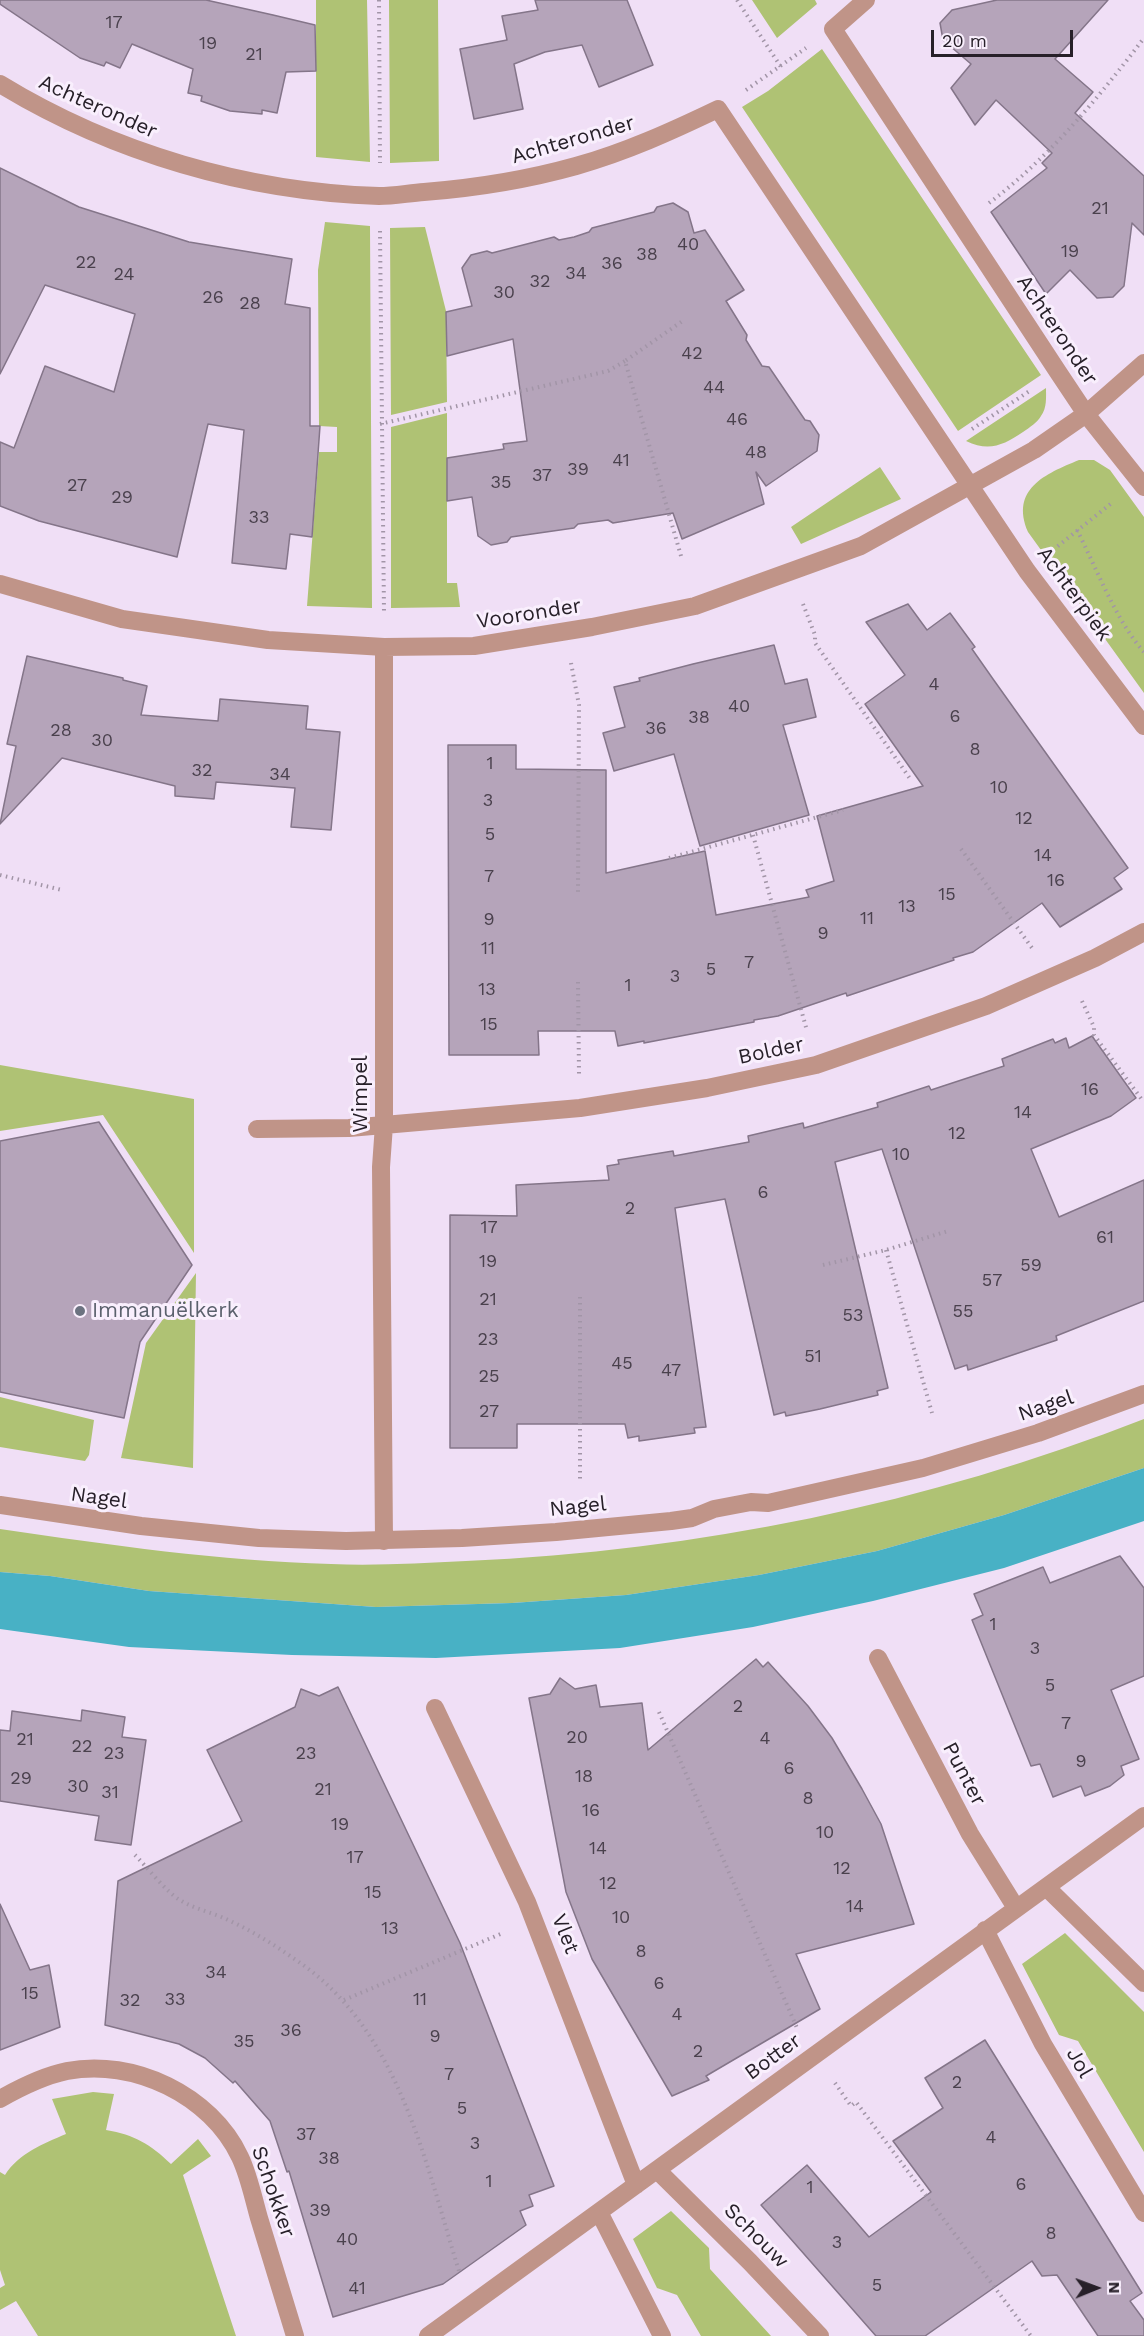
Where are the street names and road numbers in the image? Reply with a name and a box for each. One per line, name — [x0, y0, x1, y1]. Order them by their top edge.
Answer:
street label: Achteronder — [35, 70, 161, 144]
street label: Achteronder — [509, 110, 637, 170]
street label: Achteronder — [1011, 270, 1103, 390]
street label: Achterpiek — [1031, 542, 1117, 646]
street label: Vooronder — [475, 593, 583, 635]
street label: Bolder — [736, 1032, 806, 1070]
street label: Wimpel — [348, 1055, 374, 1133]
street label: Nagel — [1015, 1385, 1077, 1427]
street label: Nagel — [69, 1482, 129, 1514]
street label: Nagel — [548, 1491, 608, 1523]
street label: Punter — [937, 1738, 991, 1810]
street label: Vlet — [546, 1910, 584, 1958]
street label: Botter — [740, 2028, 806, 2086]
street label: Jol — [1060, 2043, 1098, 2083]
street label: Schokker — [246, 2143, 300, 2241]
street label: Schouw — [718, 2198, 794, 2274]

